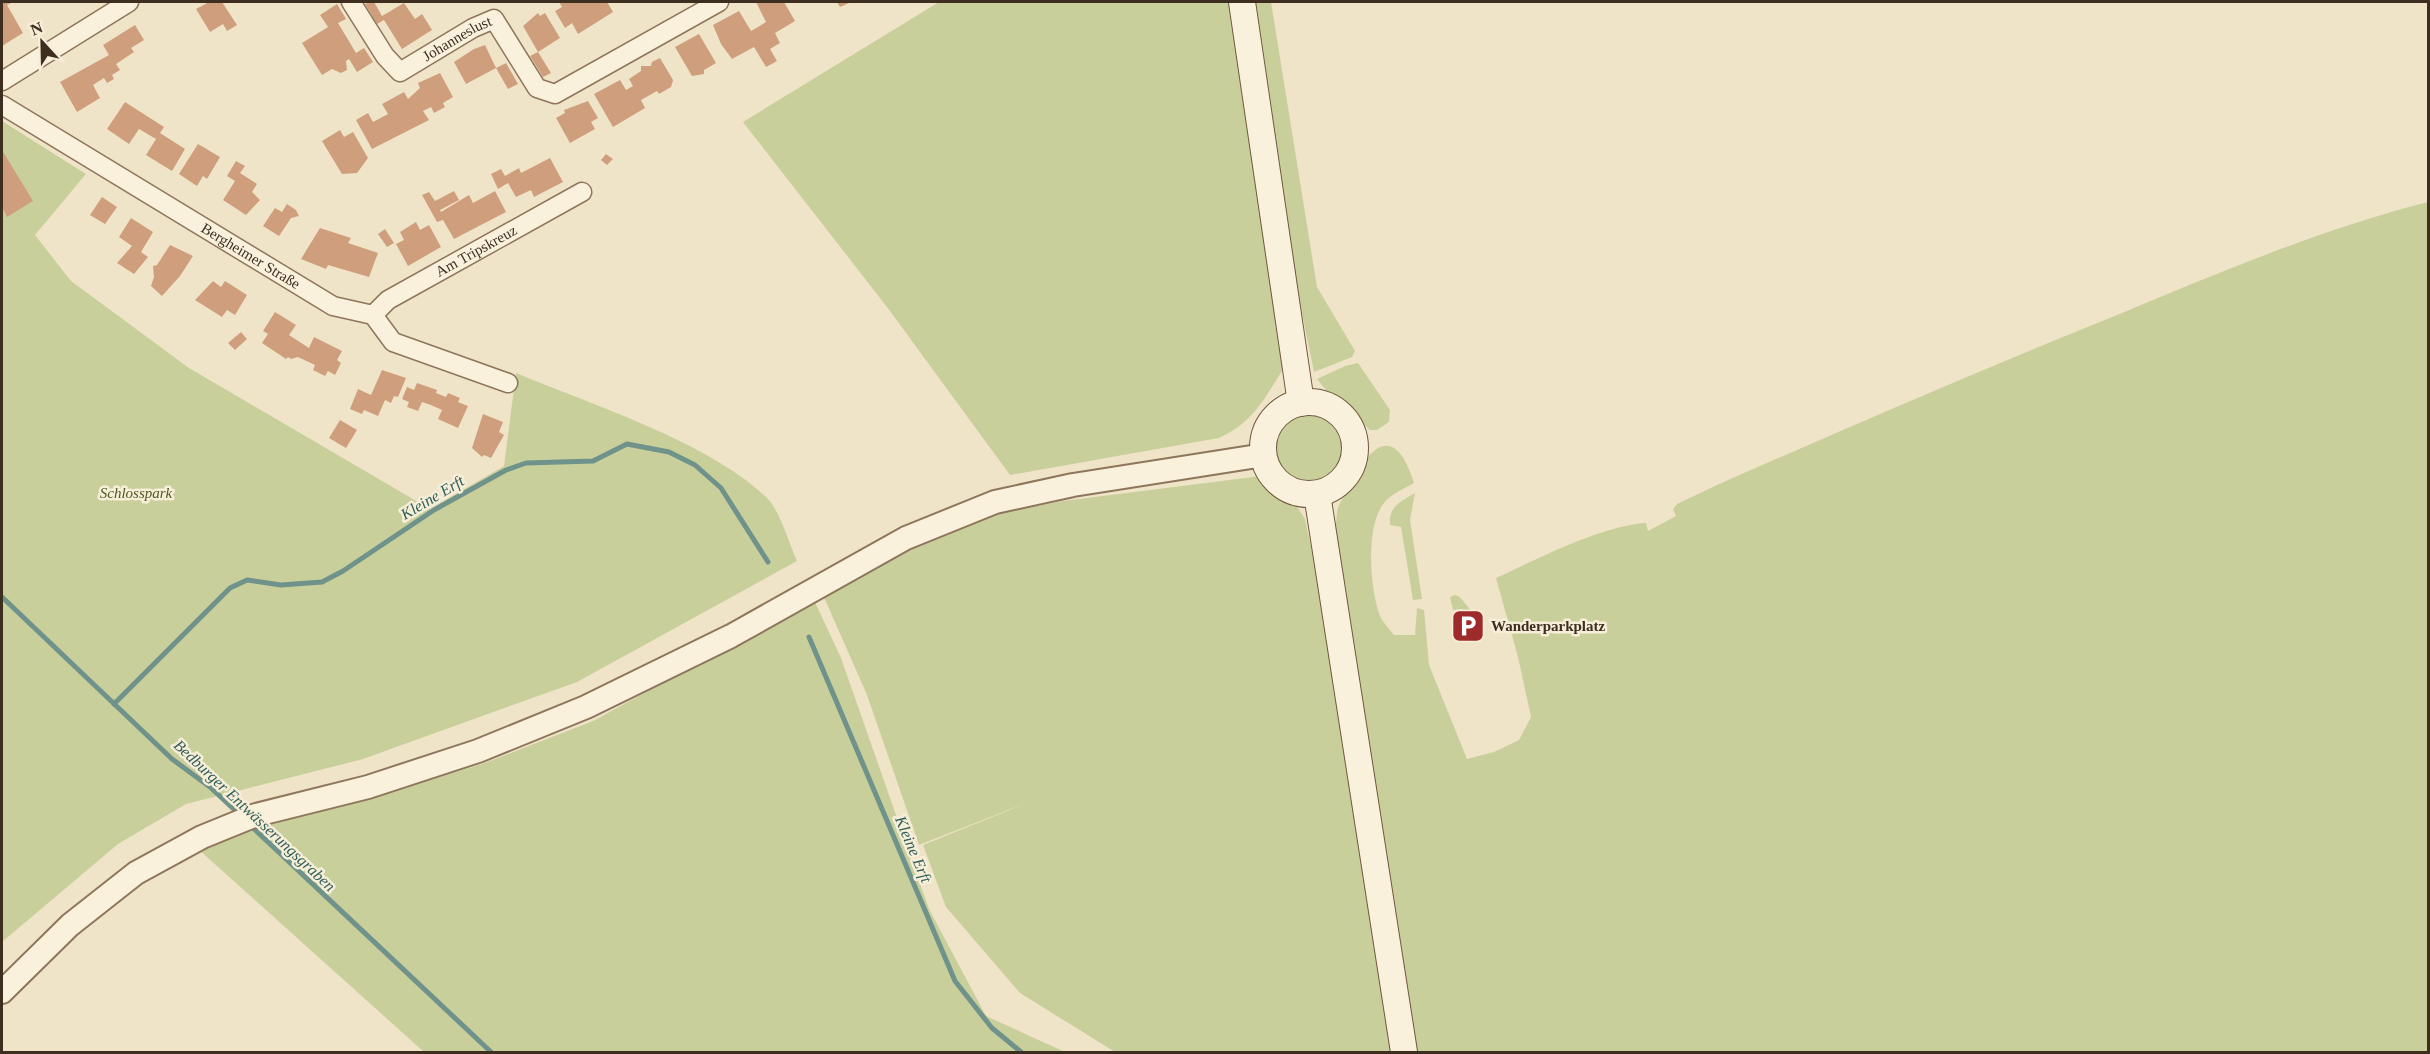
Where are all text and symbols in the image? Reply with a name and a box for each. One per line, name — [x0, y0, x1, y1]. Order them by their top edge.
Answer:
north arrow — [12, 12, 72, 72]
street label: Johanneslust — [420, 13, 495, 64]
text: N — [28, 18, 46, 39]
street label: Bergheimer Straße — [198, 220, 303, 292]
street label: Am Tripskreuz — [433, 222, 520, 280]
water label: Kleine Erft — [397, 472, 468, 524]
park label: Schlosspark — [100, 485, 173, 501]
parking icon: Wanderparkplatz — [1450, 608, 1486, 644]
place label: Wanderparkplatz — [1491, 618, 1606, 634]
water label: Bedburger Entwässerungsgraben — [170, 736, 339, 895]
water label: Kleine Erft — [891, 812, 935, 886]

